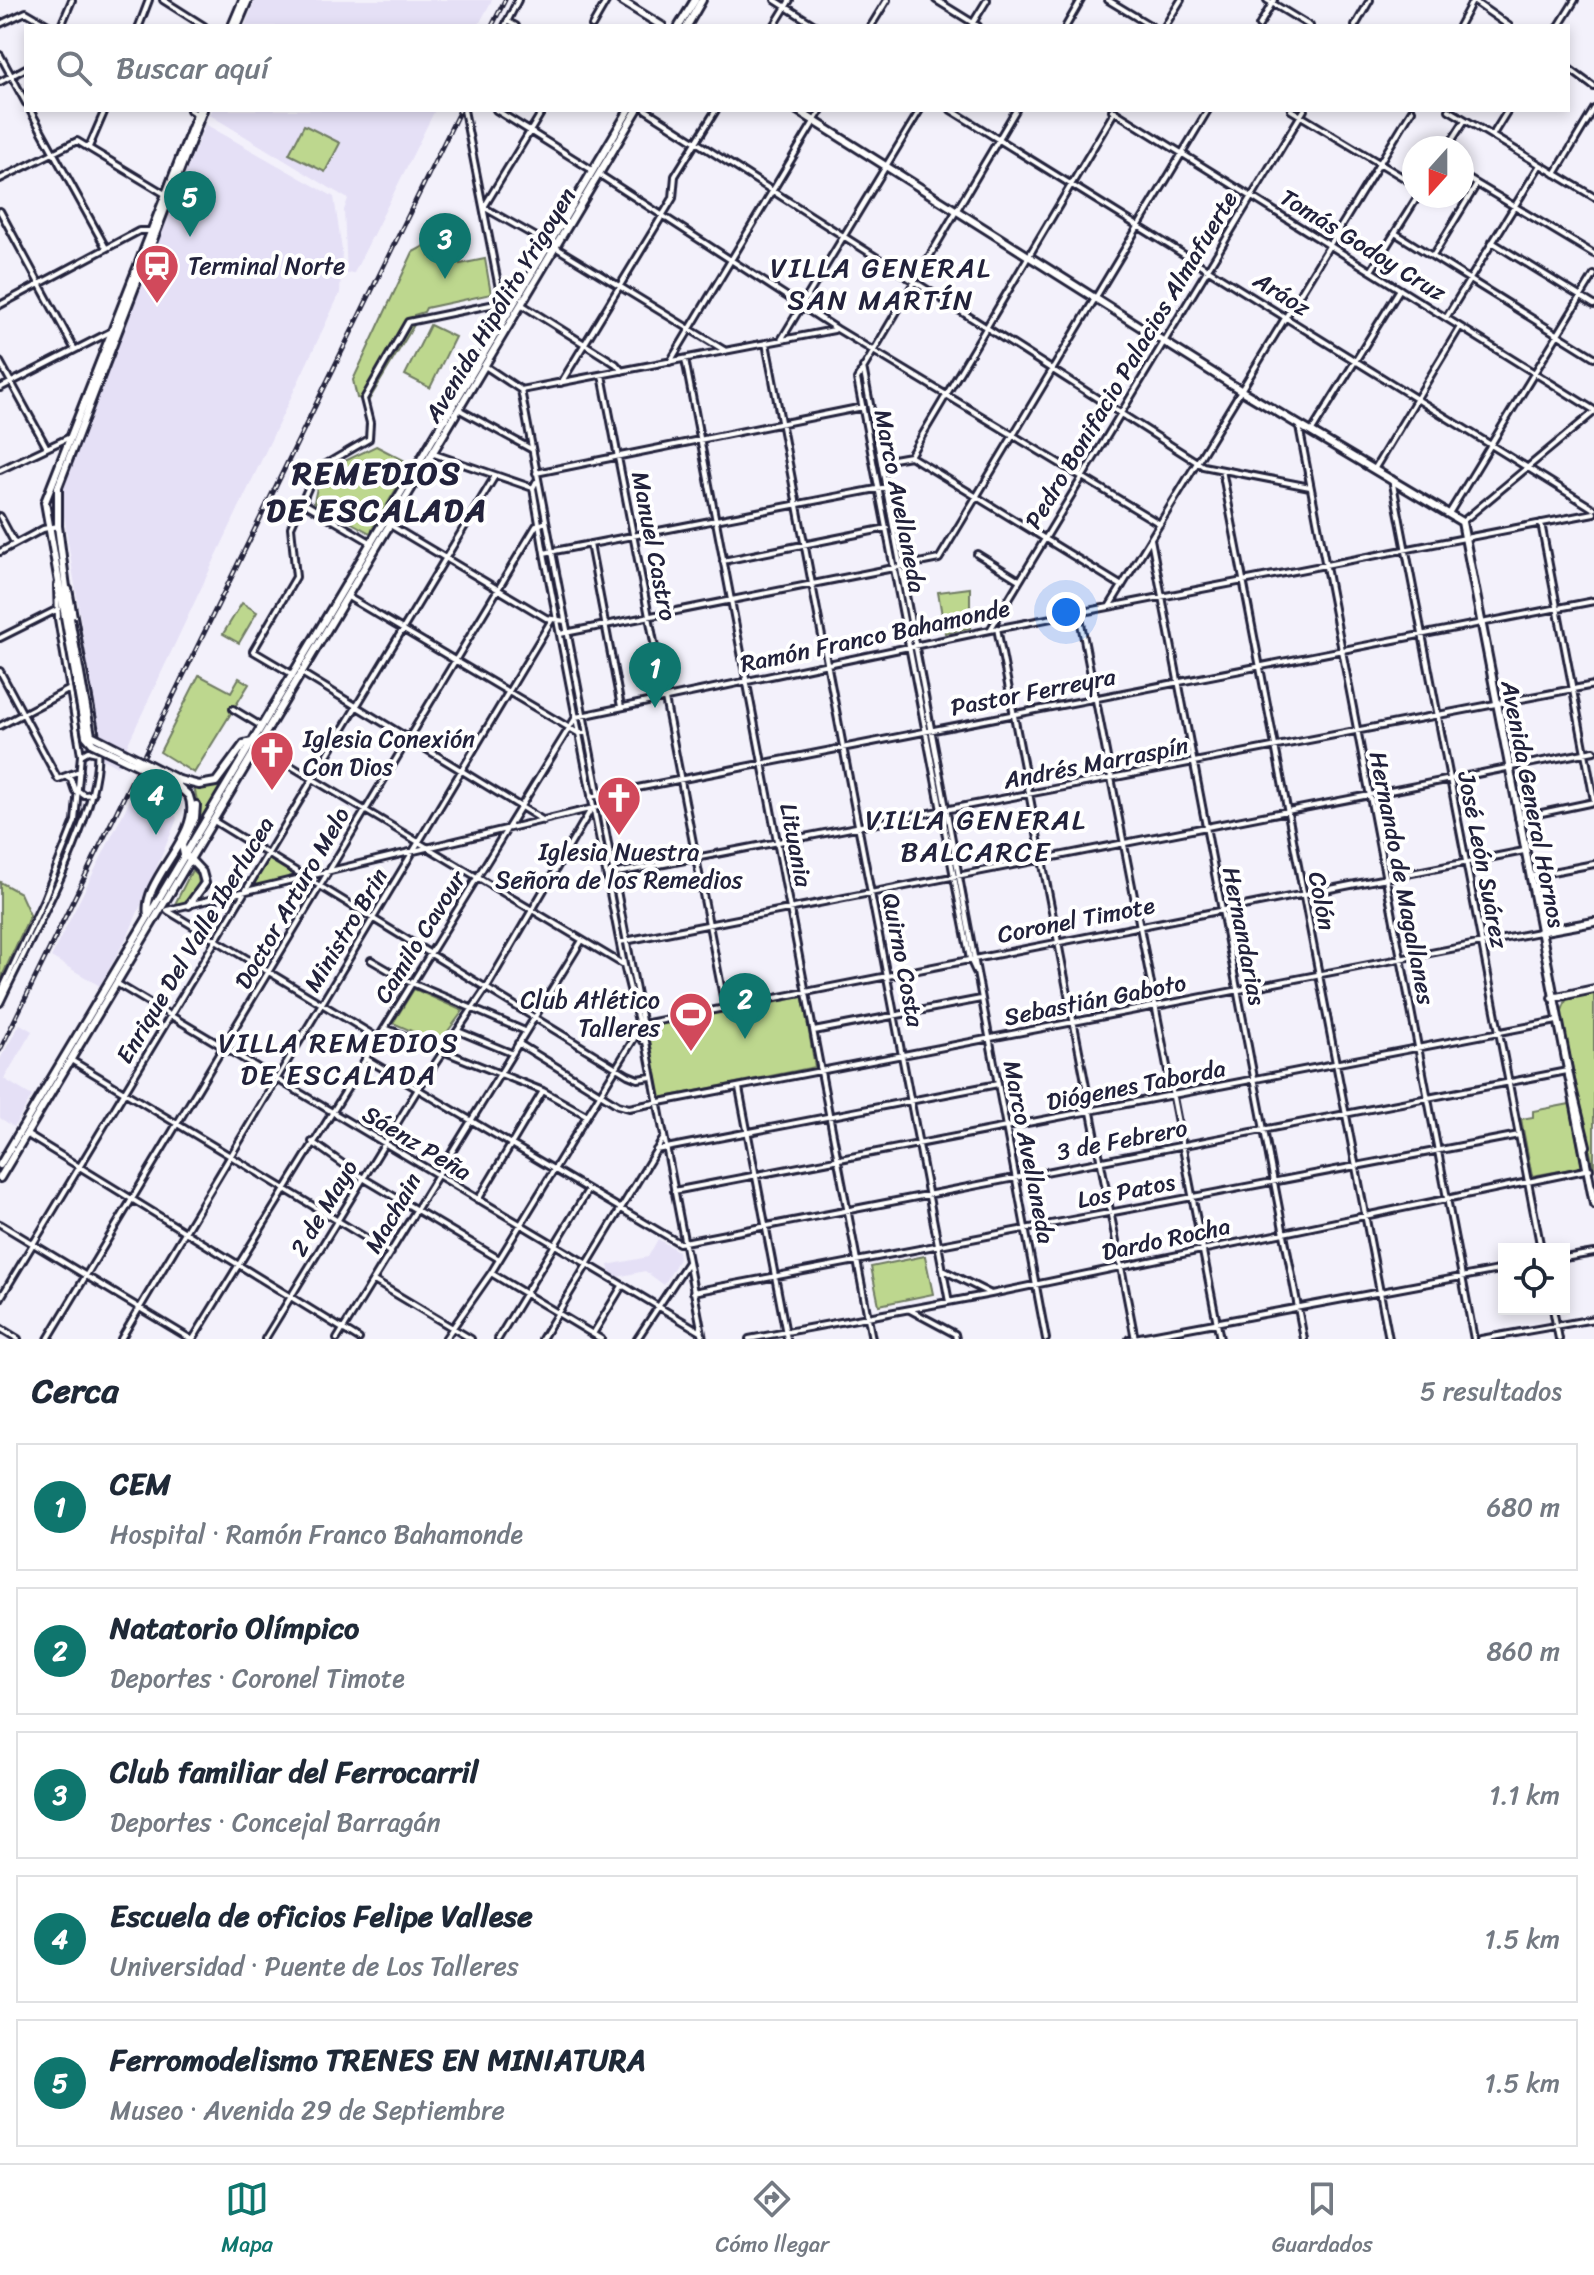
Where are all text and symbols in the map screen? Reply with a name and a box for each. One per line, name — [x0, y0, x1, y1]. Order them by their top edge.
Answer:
search box — [24, 24, 1570, 112]
text: Buscar aquí — [116, 41, 269, 95]
icon: search — [52, 46, 96, 90]
north arrow — [1402, 136, 1474, 208]
pin: 5 — [164, 171, 216, 237]
street label: Tomás Godoy Cruz — [1271, 177, 1455, 313]
street label: Avenida Hipólito Yrigoyen — [412, 179, 587, 432]
street label: Pedro Bonifacio Palacios Almafuerte — [1013, 182, 1249, 537]
pin: 3 — [419, 213, 471, 279]
station icon: Terminal Norte — [133, 242, 181, 305]
district label: VILLA GENERAL SAN MARTÍN — [770, 243, 992, 324]
place label: Terminal Norte — [188, 245, 345, 287]
street label: Aráoz — [1244, 259, 1320, 328]
street label: Marco Avellaneda — [862, 406, 938, 596]
district label: REMEDIOS DE ESCALADA — [266, 445, 488, 539]
street label: Manuel Castro — [619, 468, 689, 624]
street label: Ramón Franco Bahamonde — [736, 587, 1014, 685]
your location — [1046, 592, 1086, 632]
pin: 1 — [629, 642, 681, 708]
street label: Pastor Ferreyra — [947, 655, 1120, 729]
street label: Avenida General Hornos — [1488, 676, 1578, 931]
place label: Iglesia Conexión Con Dios — [302, 718, 475, 788]
street label: Andrés Marraspín — [999, 724, 1192, 802]
church icon: Iglesia Conexión Con Dios — [248, 729, 296, 792]
street label: Hernando de Magallanes — [1357, 748, 1447, 1009]
street label: José León Suárez — [1445, 767, 1521, 953]
pin: 4 — [130, 769, 182, 835]
church icon: Iglesia Nuestra Señora de los Remedios — [595, 774, 643, 837]
district label: VILLA GENERAL BALCARCE — [865, 795, 1087, 876]
street label: Doctor Arturo Melo — [223, 799, 362, 997]
street label: Lituania — [767, 799, 825, 892]
street label: Enrique Del Valle Iberlucea — [104, 808, 286, 1072]
place label: Iglesia Nuestra Señora de los Remedios — [495, 831, 744, 901]
street label: Ministro Brin — [292, 860, 400, 1000]
street label: Camilo Cavour — [362, 860, 479, 1012]
street label: Hernandarias — [1210, 863, 1278, 1009]
street label: Colón — [1296, 868, 1348, 934]
street label: Coronel Timote — [994, 884, 1159, 956]
street label: Quirno Costa — [869, 889, 937, 1031]
street label: Sebastián Gaboto — [1000, 962, 1190, 1038]
pin: 2 — [719, 973, 771, 1039]
place label: Club Atlético Talleres — [520, 979, 661, 1049]
sports icon: Club Atlético Talleres — [667, 990, 715, 1053]
district label: VILLA REMEDIOS DE ESCALADA — [218, 1018, 460, 1099]
street label: Diógenes Taborda — [1043, 1047, 1229, 1123]
street label: Marco Avellaneda — [991, 1057, 1067, 1247]
street label: Sáenz Peña — [354, 1094, 480, 1192]
street label: 3 de Febrero — [1053, 1107, 1191, 1173]
street label: 2 de Mayo — [278, 1151, 370, 1265]
street label: Los Patos — [1073, 1161, 1179, 1221]
street label: Machain — [353, 1164, 433, 1262]
street label: Dardo Rocha — [1098, 1205, 1234, 1273]
map controls — [1498, 1243, 1570, 1315]
button: locate — [1498, 1243, 1570, 1315]
text: Cerca — [32, 1361, 119, 1421]
text: 5 resultados — [1420, 1368, 1562, 1414]
text: CEM — [110, 1457, 171, 1511]
text: 1 — [54, 1484, 66, 1530]
text: 680 m — [1486, 1484, 1560, 1530]
text: Hospital · Ramón Franco Bahamonde — [110, 1511, 523, 1557]
text: Natatorio Olímpico — [110, 1601, 359, 1655]
text: 2 — [52, 1628, 68, 1674]
text: 860 m — [1486, 1628, 1560, 1674]
text: Deportes · Coronel Timote — [110, 1655, 405, 1701]
text: Club familiar del Ferrocarril — [110, 1745, 478, 1799]
text: 3 — [53, 1772, 67, 1818]
text: 1.1 km — [1489, 1772, 1560, 1818]
text: Deportes · Concejal Barragán — [110, 1799, 441, 1845]
text: Escuela de oficios Felipe Vallese — [110, 1889, 533, 1943]
text: 4 — [52, 1916, 68, 1962]
text: 1.5 km — [1485, 1916, 1560, 1962]
text: Universidad · Puente de Los Talleres — [110, 1943, 519, 1989]
text: Ferromodelismo TRENES EN MINIATURA — [110, 2033, 646, 2087]
text: 5 — [52, 2060, 68, 2106]
text: 1.5 km — [1485, 2060, 1560, 2106]
text: Museo · Avenida 29 de Septiembre — [110, 2087, 505, 2133]
tab: Mapa — [221, 2177, 273, 2264]
tab: Cómo llegar — [715, 2177, 829, 2264]
tab: Guardados — [1272, 2177, 1373, 2264]

